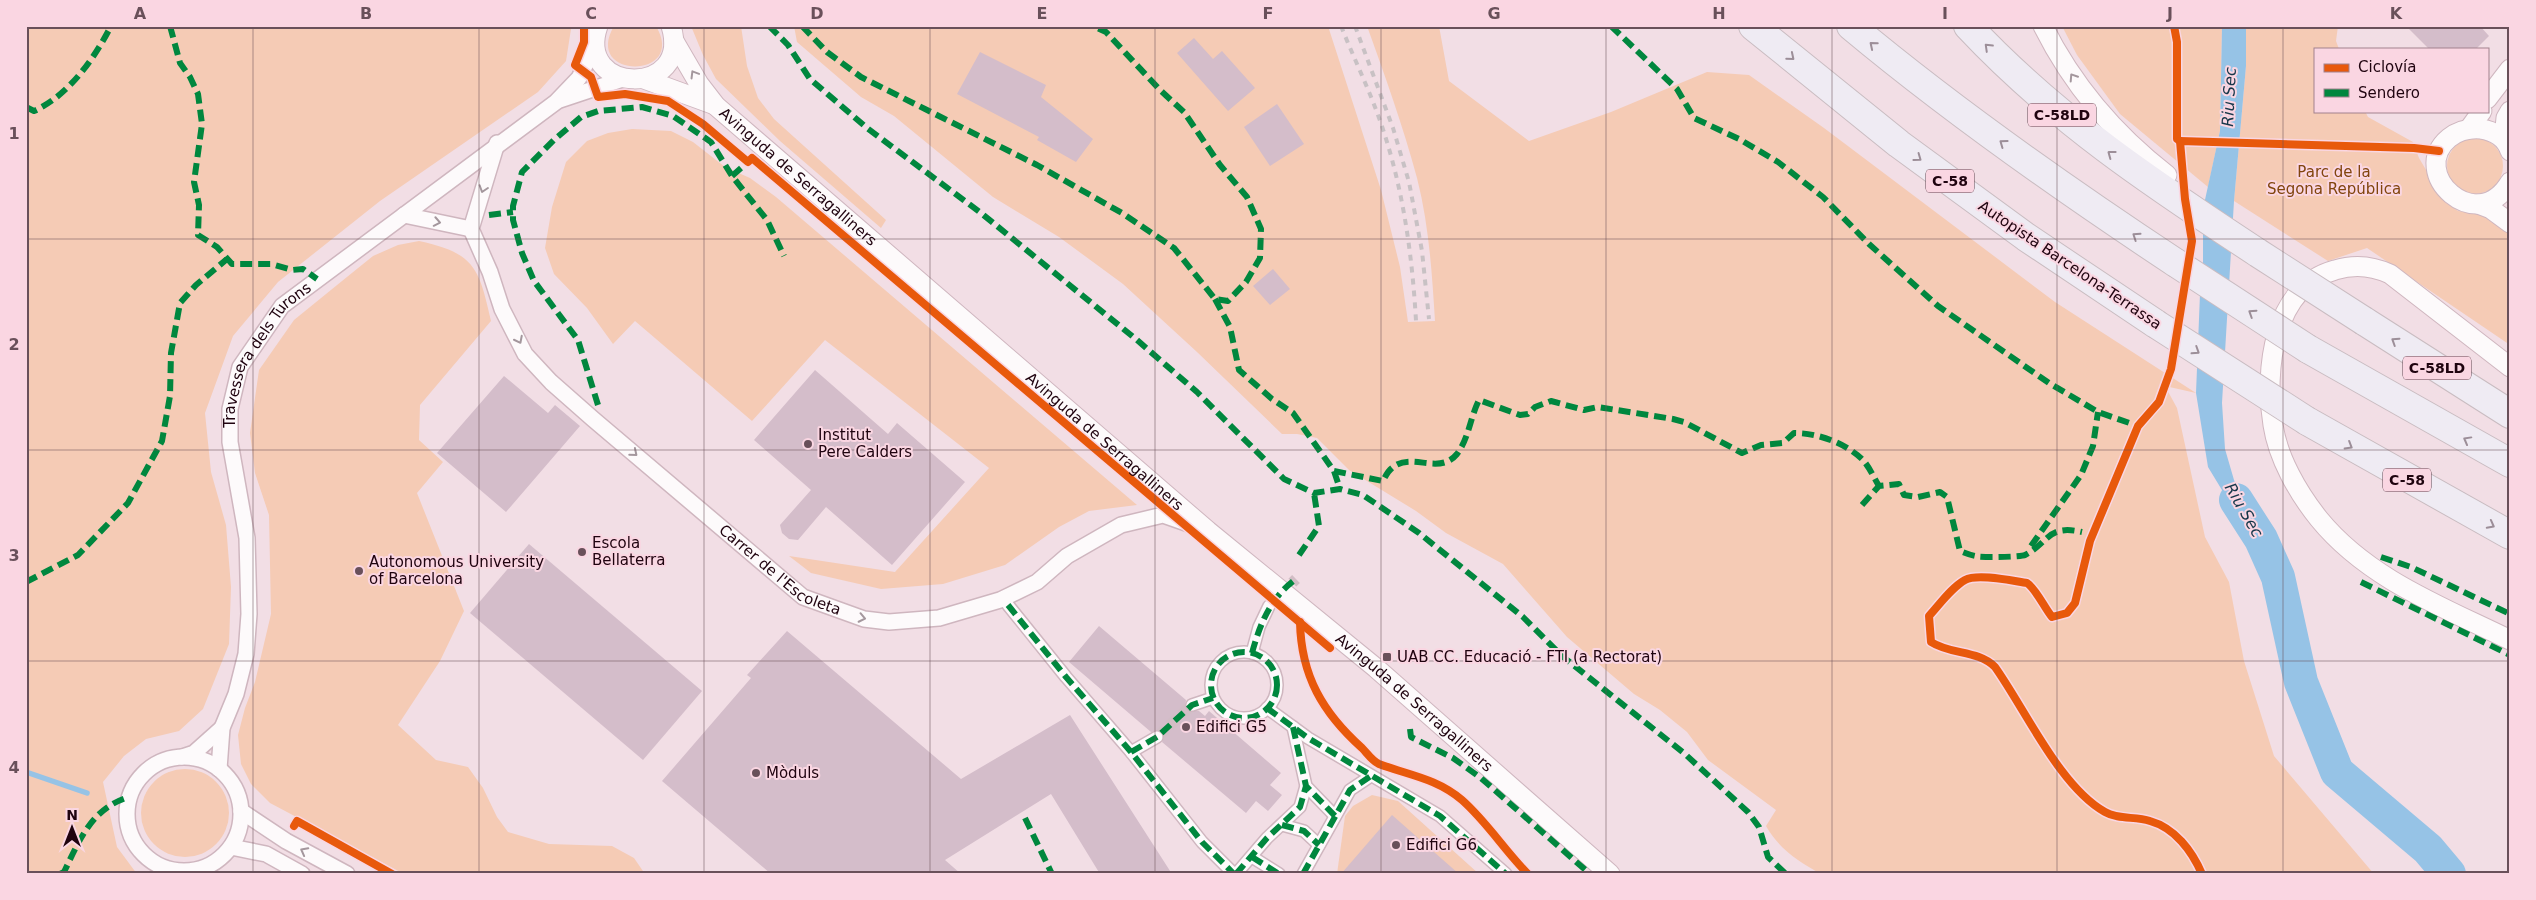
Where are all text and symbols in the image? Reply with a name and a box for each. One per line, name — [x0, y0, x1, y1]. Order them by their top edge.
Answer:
text: A — [134, 4, 147, 23]
text: B — [360, 4, 372, 23]
text: C — [585, 4, 597, 23]
text: D — [810, 4, 824, 23]
text: E — [1037, 4, 1047, 23]
text: F — [1263, 4, 1273, 23]
text: G — [1487, 4, 1501, 23]
text: H — [1712, 4, 1726, 23]
text: I — [1942, 4, 1948, 23]
text: J — [2166, 4, 2173, 23]
text: K — [2390, 4, 2403, 23]
one-way arrow — [1870, 42, 1879, 50]
one-way arrow — [1985, 44, 1994, 53]
legend — [2314, 48, 2488, 112]
one-way arrow — [1785, 52, 1794, 61]
text: Ciclovía — [2358, 58, 2416, 76]
water label: Riu Sec — [2218, 67, 2240, 127]
one-way arrow — [690, 71, 700, 80]
one-way arrow — [2069, 74, 2079, 83]
text: Sendero — [2358, 84, 2420, 102]
street label: Avinguda de Serragalliners — [716, 104, 881, 250]
road number: C-58LD — [2028, 104, 2096, 126]
text: 1 — [8, 124, 20, 143]
one-way arrow — [1999, 140, 2008, 149]
one-way arrow — [2107, 151, 2117, 160]
one-way arrow — [1912, 152, 1922, 161]
park label: Parc de la Segona República — [2267, 163, 2401, 198]
road number: C-58 — [1926, 170, 1974, 192]
one-way arrow — [478, 185, 488, 193]
street label: Autopista Barcelona-Terrassa — [1975, 197, 2165, 333]
one-way arrow — [433, 216, 442, 227]
one-way arrow — [2132, 233, 2141, 242]
street label: Travessera dels Turons — [221, 278, 315, 429]
one-way arrow — [2249, 310, 2258, 319]
text: 2 — [8, 335, 20, 354]
one-way arrow — [513, 335, 523, 344]
one-way arrow — [2391, 337, 2400, 347]
one-way arrow — [2191, 344, 2200, 354]
road number: C-58LD — [2403, 356, 2471, 379]
street label: Avinguda de Serragalliners — [1022, 369, 1187, 515]
place label: Institut Pere Calders — [818, 426, 912, 461]
one-way arrow — [2463, 436, 2472, 446]
marker: Institut Pere Calders — [802, 438, 814, 450]
one-way arrow — [2343, 439, 2352, 449]
one-way arrow — [628, 448, 637, 456]
road number: C-58 — [2383, 468, 2431, 492]
water label: Riu Sec — [2221, 479, 2267, 541]
one-way arrow — [2485, 519, 2494, 529]
street label: Carrer de l'Escoleta — [715, 521, 843, 619]
place label: Escola Bellaterra — [592, 534, 665, 569]
text: 3 — [8, 546, 20, 565]
marker: Escola Bellaterra — [576, 546, 588, 558]
place label: Autonomous University of Barcelona — [369, 553, 544, 588]
marker: Autonomous University of Barcelona — [353, 565, 365, 577]
one-way arrow — [858, 612, 867, 623]
street label: Avinguda de Serragalliners — [1332, 630, 1497, 776]
place label: UAB CC. Educació - FTI (a Rectorat) — [1397, 648, 1662, 666]
marker: UAB CC. Educació - FTI (a Rectorat) — [1381, 651, 1393, 663]
place label: Edifici G5 — [1196, 718, 1267, 736]
marker: Edifici G5 — [1180, 721, 1192, 733]
text: 4 — [8, 758, 20, 777]
place label: Mòduls — [766, 764, 819, 782]
marker: Mòduls — [750, 767, 762, 779]
north arrow — [48, 802, 98, 852]
text: N — [66, 807, 78, 823]
place label: Edifici G6 — [1406, 836, 1477, 854]
marker: Edifici G6 — [1390, 839, 1402, 851]
one-way arrow — [300, 847, 309, 857]

